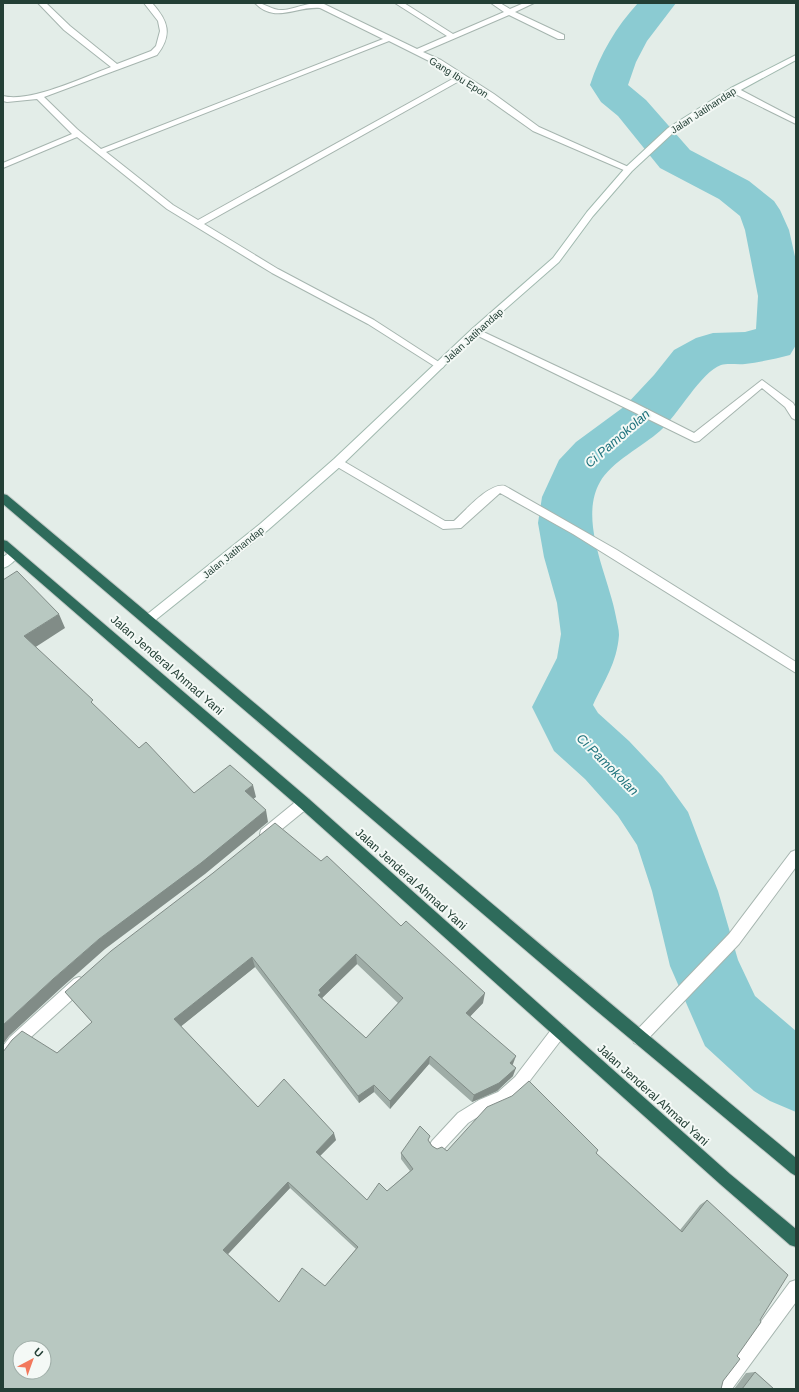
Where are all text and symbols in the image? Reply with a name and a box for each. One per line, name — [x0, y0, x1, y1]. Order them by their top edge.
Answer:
street label: Gang Ibu Epon — [427, 55, 490, 100]
street label: Jalan Jatihandap — [669, 85, 738, 136]
street label: Jalan Jatihandap — [442, 306, 505, 365]
water label: Ci Pamokolan — [582, 406, 653, 471]
street label: Jalan Jatihandap — [200, 524, 266, 580]
street label: Jalan Jenderal Ahmad Yani — [108, 612, 226, 718]
water label: Ci Pamokolan — [574, 730, 642, 798]
street label: Jalan Jenderal Ahmad Yani — [352, 825, 470, 933]
street label: Jalan Jenderal Ahmad Yani — [594, 1041, 712, 1149]
north arrow — [12, 1340, 52, 1380]
text: U — [32, 1345, 46, 1360]

